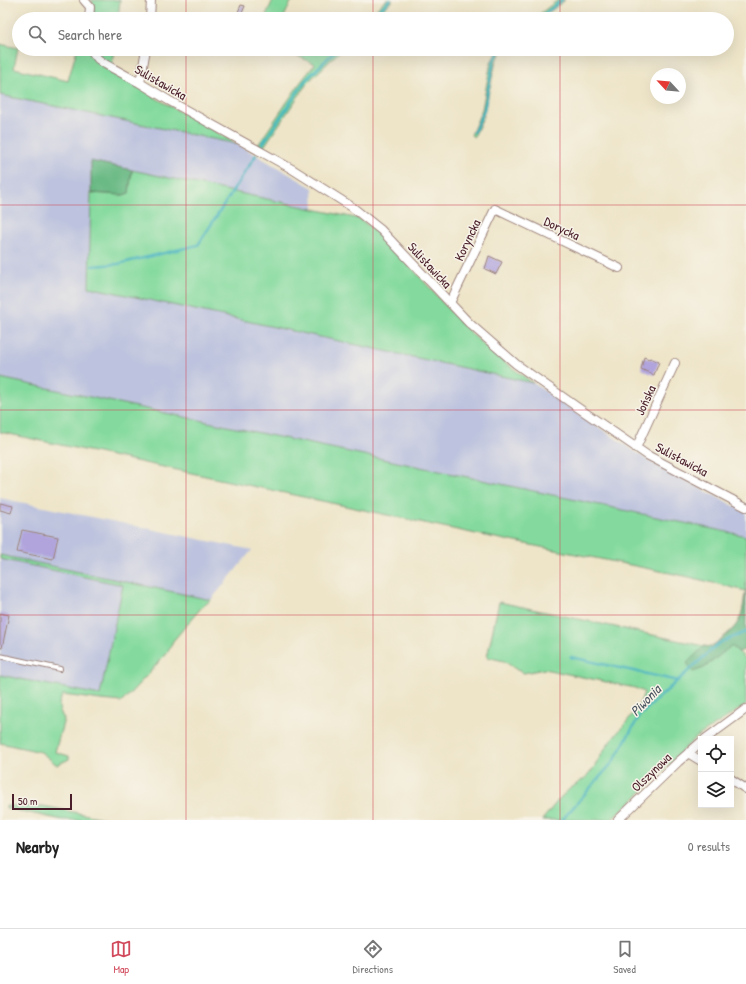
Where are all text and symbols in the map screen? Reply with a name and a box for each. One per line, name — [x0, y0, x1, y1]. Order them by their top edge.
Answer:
search box — [12, 12, 734, 56]
icon: search — [26, 23, 48, 45]
text: Search here — [58, 24, 122, 45]
street label: Sulisławicka — [132, 60, 190, 104]
north arrow — [650, 68, 686, 104]
street label: Dorycka — [541, 212, 583, 244]
street label: Koryncka — [450, 216, 484, 264]
street label: Sulisławicka — [404, 238, 456, 292]
street label: Jońska — [630, 382, 660, 418]
street label: Sulisławicka — [653, 438, 711, 480]
water label: Piwonia — [625, 679, 666, 720]
map controls — [698, 736, 734, 808]
button: locate — [698, 736, 734, 772]
street label: Olszynowa — [627, 749, 675, 795]
button: layers — [698, 772, 734, 808]
scale bar — [12, 792, 72, 811]
text: 50 m — [18, 794, 38, 808]
text: Nearby — [16, 835, 59, 858]
text: 0 results — [688, 837, 730, 855]
tab: Map — [110, 938, 132, 976]
tab: Directions — [353, 938, 393, 976]
tab: Saved — [613, 938, 636, 976]

